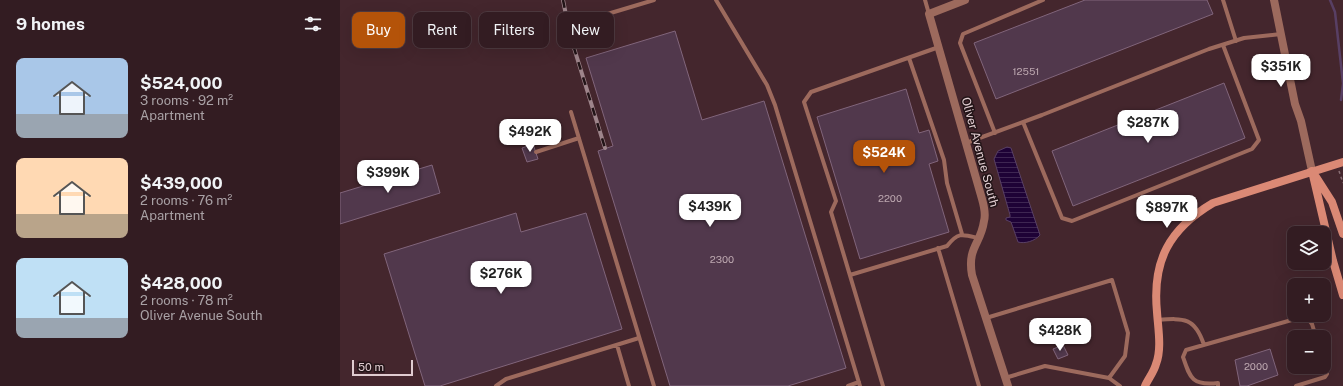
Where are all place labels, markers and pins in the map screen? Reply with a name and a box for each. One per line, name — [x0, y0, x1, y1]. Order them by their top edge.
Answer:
pin: $351K — [1253, 54, 1309, 88]
pin: $287K — [1120, 110, 1176, 144]
pin: $492K — [502, 119, 558, 153]
pin: $524K — [856, 140, 912, 174]
pin: $399K — [360, 160, 416, 194]
pin: $439K — [682, 194, 738, 228]
pin: $897K — [1139, 195, 1195, 229]
pin: $276K — [473, 261, 529, 295]
pin: $428K — [1032, 318, 1088, 352]

